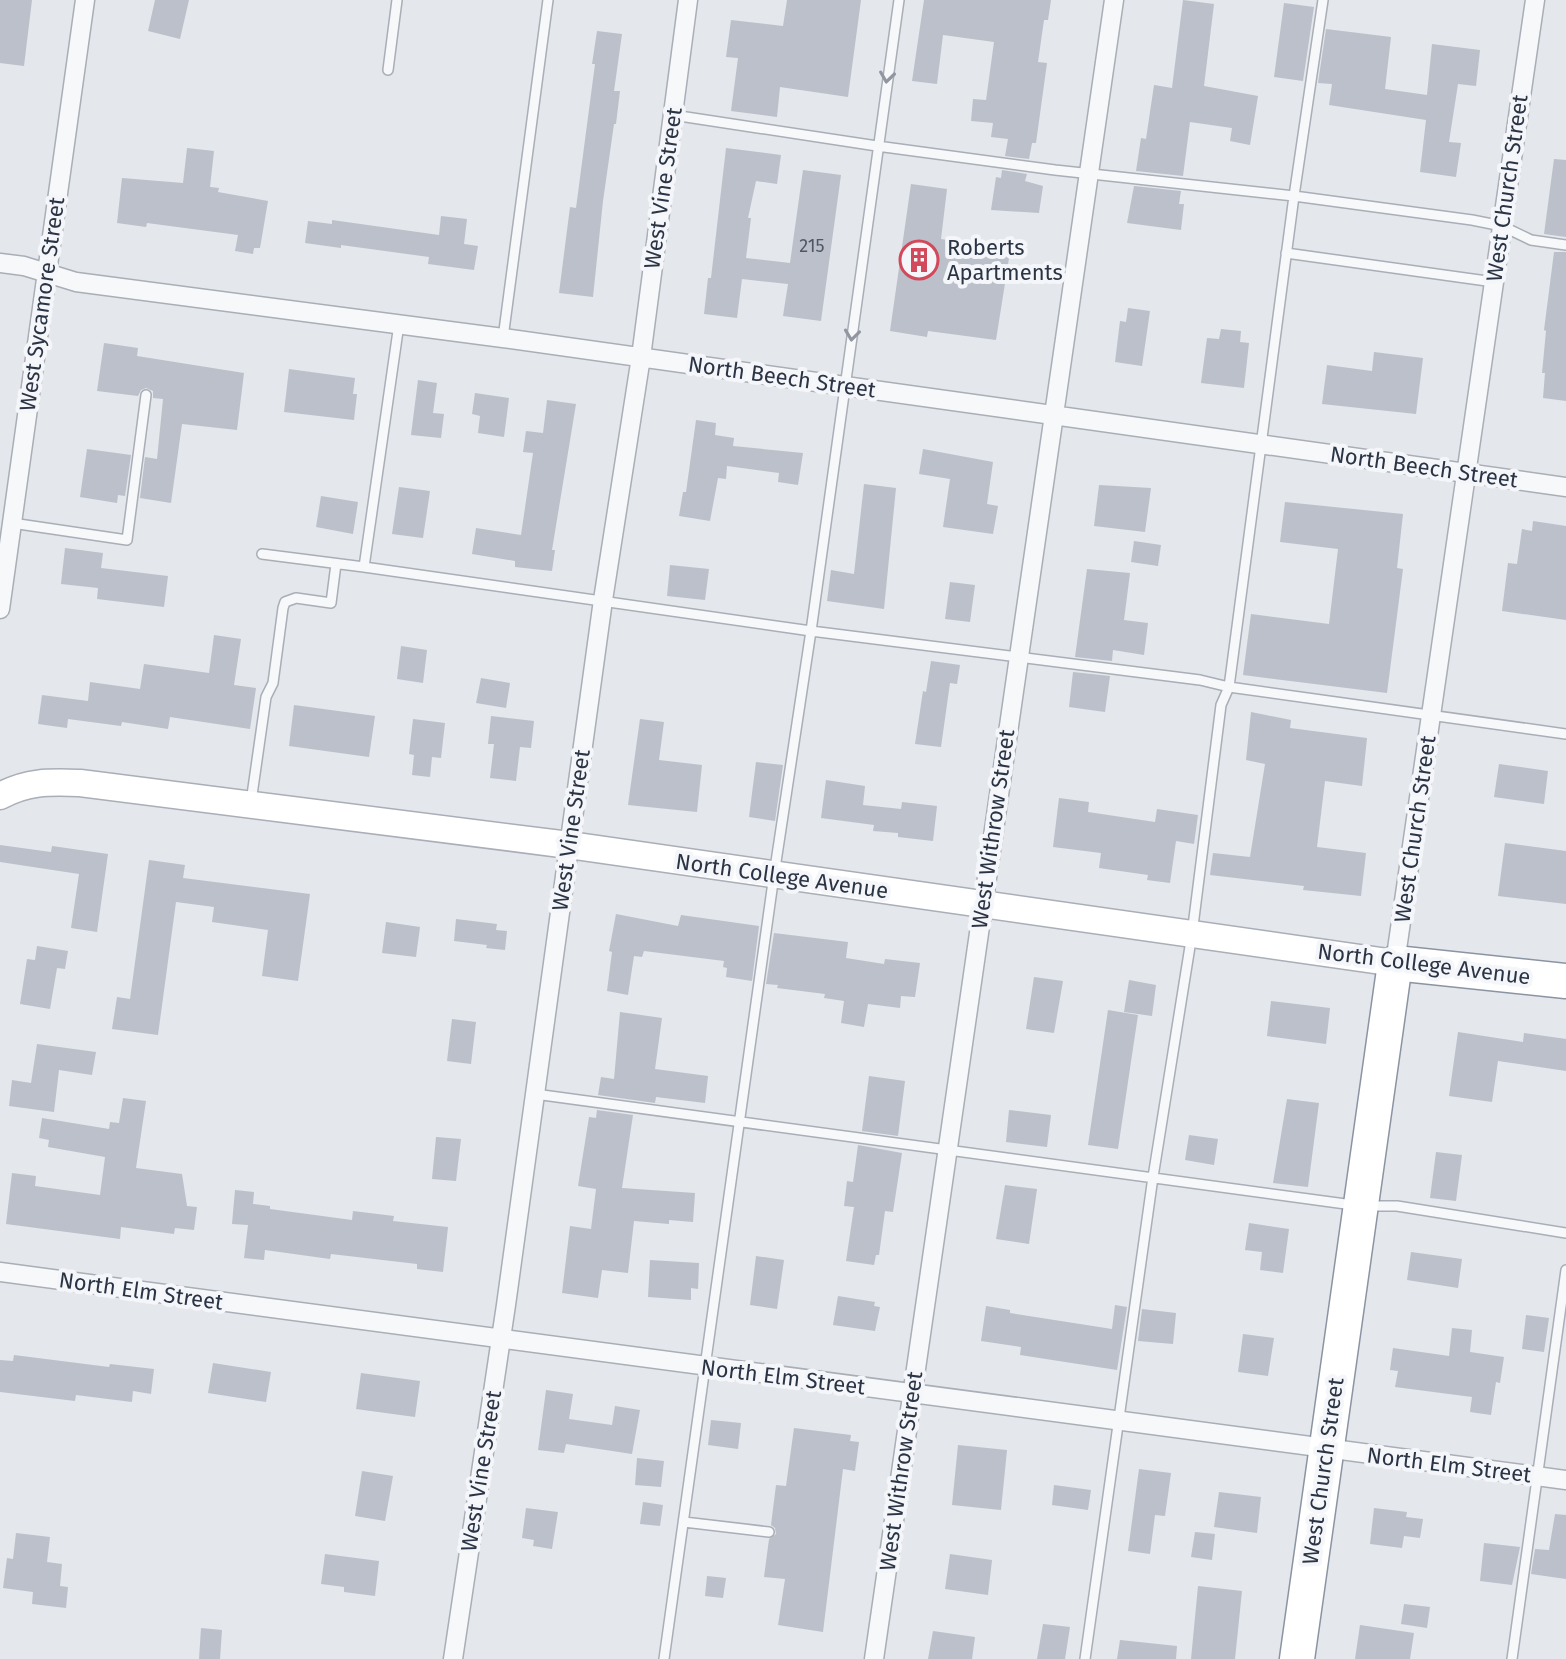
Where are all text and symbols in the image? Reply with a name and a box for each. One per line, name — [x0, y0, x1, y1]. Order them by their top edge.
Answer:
one-way arrow — [879, 70, 896, 84]
street label: West Church Street — [1481, 93, 1533, 283]
street label: West Vine Street — [638, 105, 688, 271]
street label: West Sycamore Street — [14, 195, 70, 413]
place label: Roberts Apartments — [947, 234, 1063, 286]
house number: 215 — [799, 235, 825, 257]
building icon: Roberts Apartments — [898, 239, 940, 281]
one-way arrow — [844, 329, 861, 342]
street label: North Beech Street — [686, 350, 878, 404]
street label: North Beech Street — [1328, 440, 1520, 494]
street label: West Withrow Street — [966, 727, 1020, 930]
street label: West Church Street — [1389, 734, 1441, 924]
street label: West Vine Street — [546, 747, 596, 913]
street label: North College Avenue — [674, 848, 890, 904]
street label: North College Avenue — [1316, 938, 1532, 990]
street label: North Elm Street — [57, 1266, 225, 1316]
street label: North Elm Street — [699, 1354, 867, 1400]
street label: West Withrow Street — [874, 1369, 928, 1572]
street label: West Church Street — [1297, 1376, 1349, 1566]
street label: West Vine Street — [455, 1388, 507, 1554]
street label: North Elm Street — [1365, 1442, 1533, 1488]

